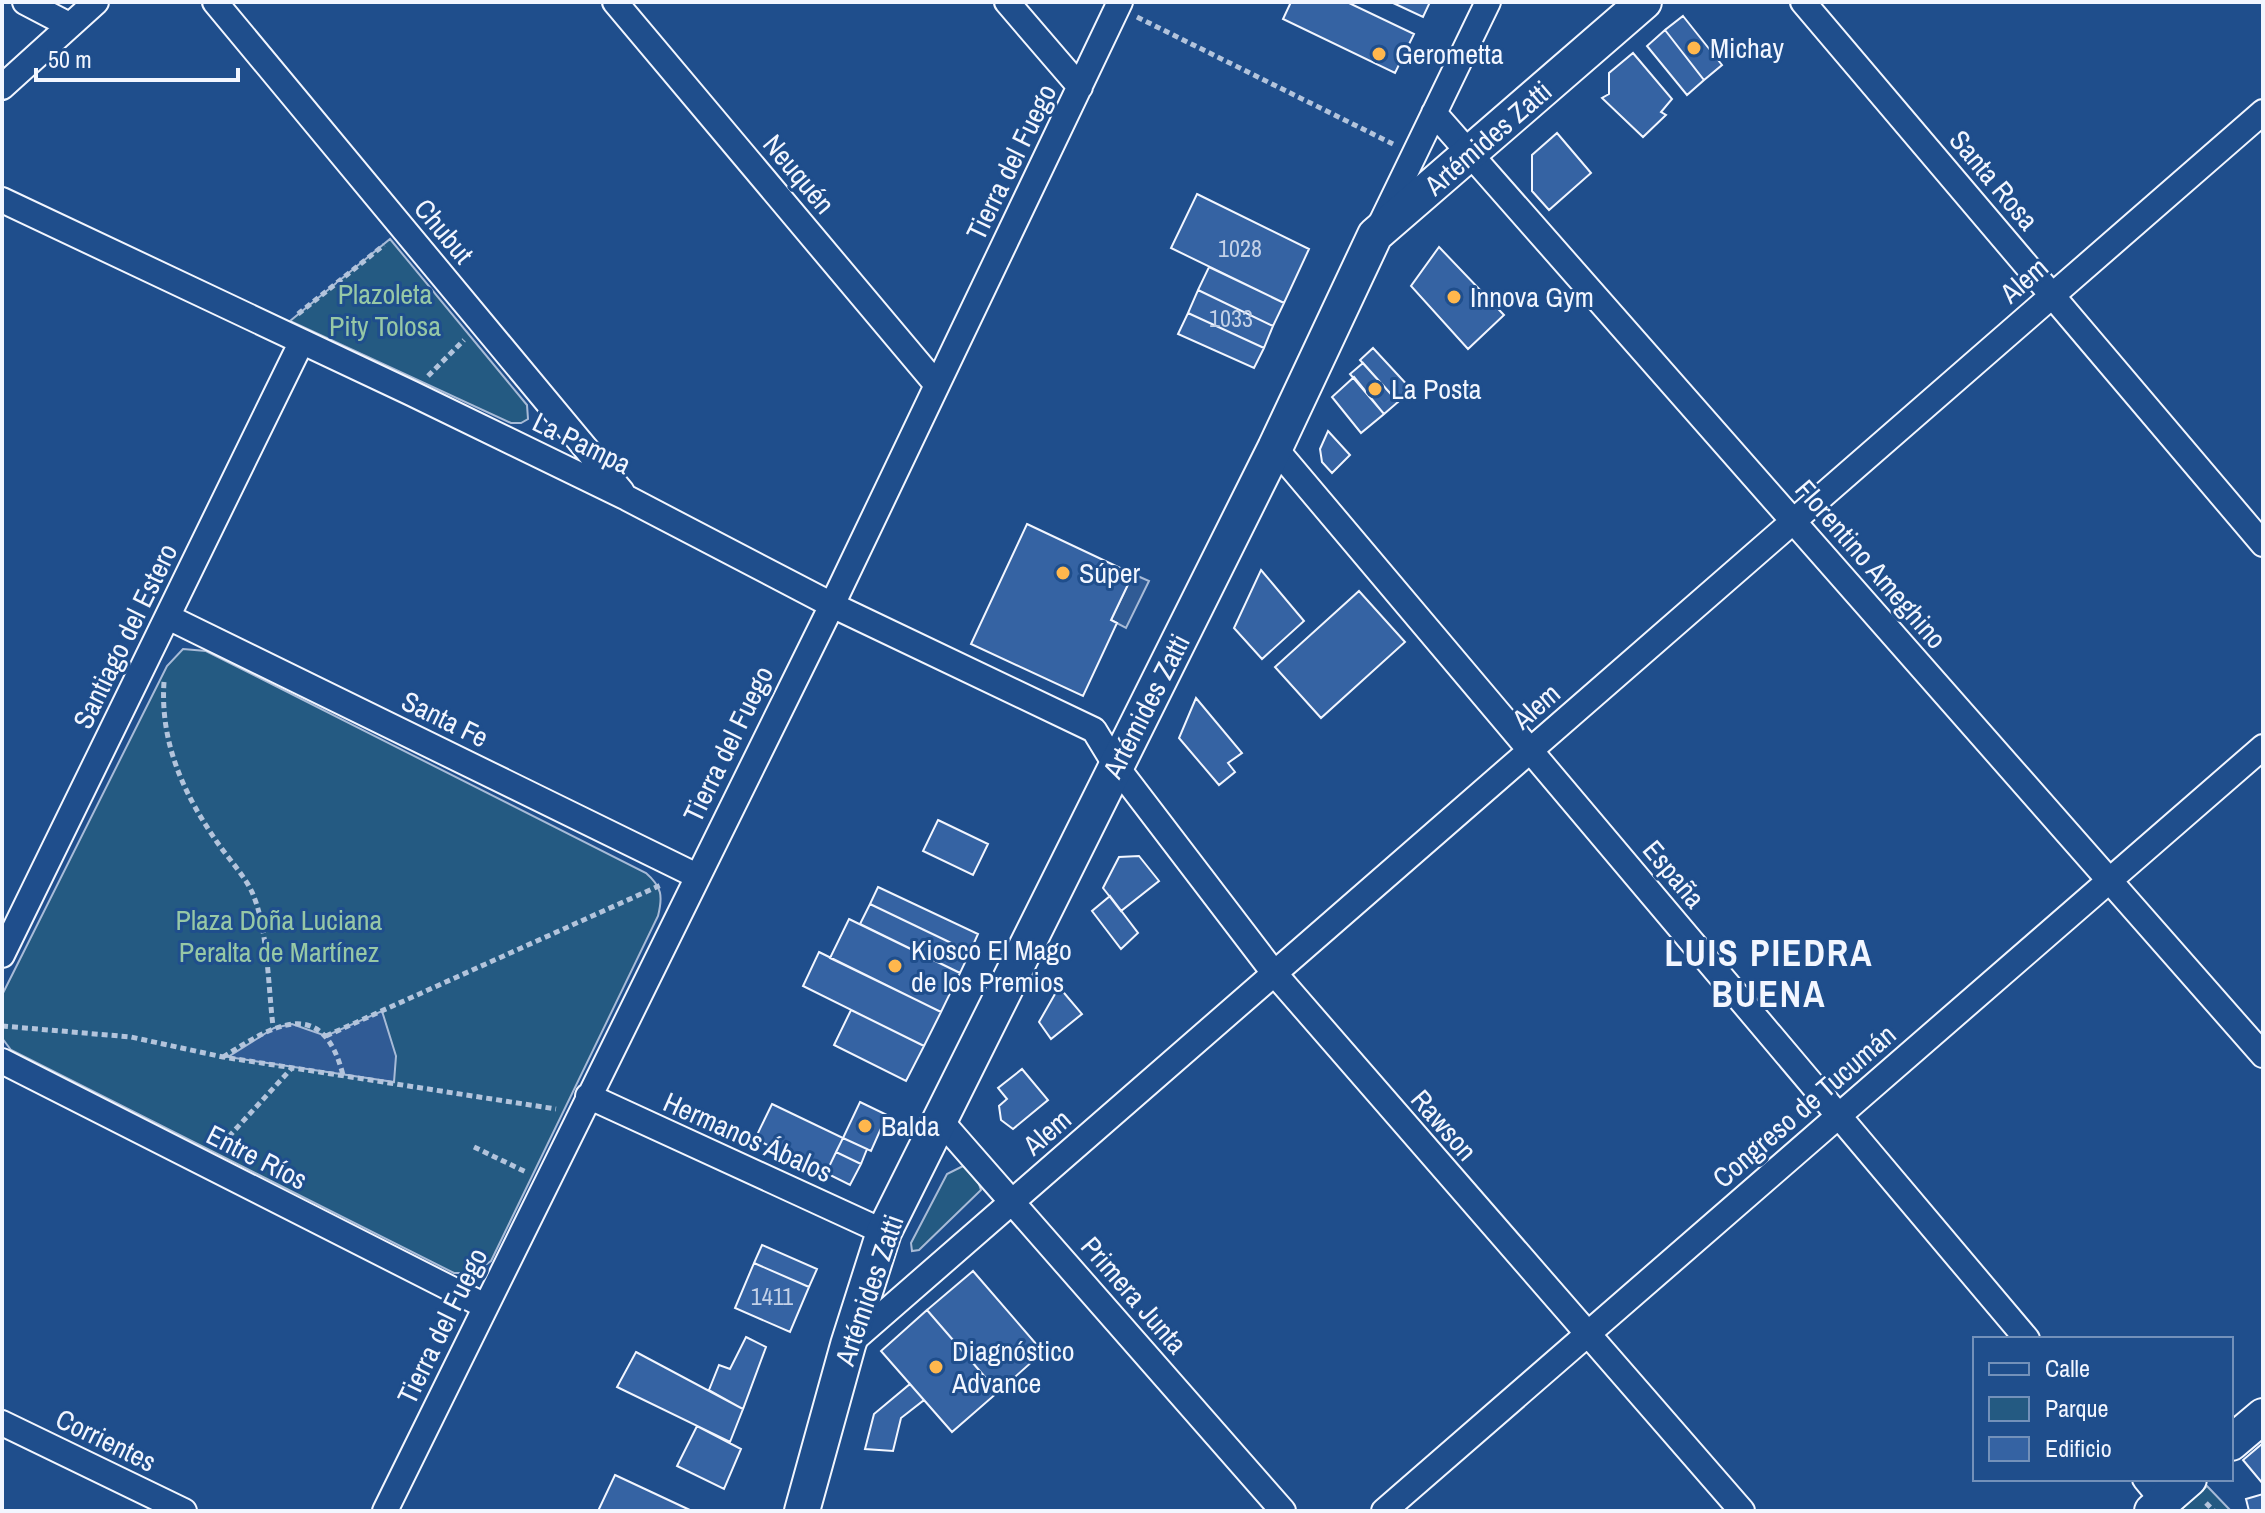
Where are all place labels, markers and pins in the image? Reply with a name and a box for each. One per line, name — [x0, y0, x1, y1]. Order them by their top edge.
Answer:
place label: Michay — [1710, 29, 1785, 67]
place label: Gerometta — [1395, 35, 1504, 73]
marker: Michay — [1685, 39, 1703, 57]
marker: Gerometta — [1370, 45, 1388, 63]
place label: Innova Gym — [1470, 278, 1594, 316]
marker: Innova Gym — [1445, 288, 1463, 306]
place label: La Posta — [1391, 370, 1482, 408]
marker: La Posta — [1366, 380, 1384, 398]
place label: Súper — [1079, 554, 1141, 592]
marker: Súper — [1054, 564, 1072, 582]
place label: Kiosco El Mago de los Premios — [911, 931, 1072, 1001]
marker: Kiosco El Mago de los Premios — [886, 957, 904, 975]
place label: Balda — [881, 1107, 940, 1145]
marker: Balda — [856, 1117, 874, 1135]
place label: Diagnóstico Advance — [951, 1332, 1075, 1402]
marker: Diagnóstico Advance — [927, 1358, 945, 1376]

